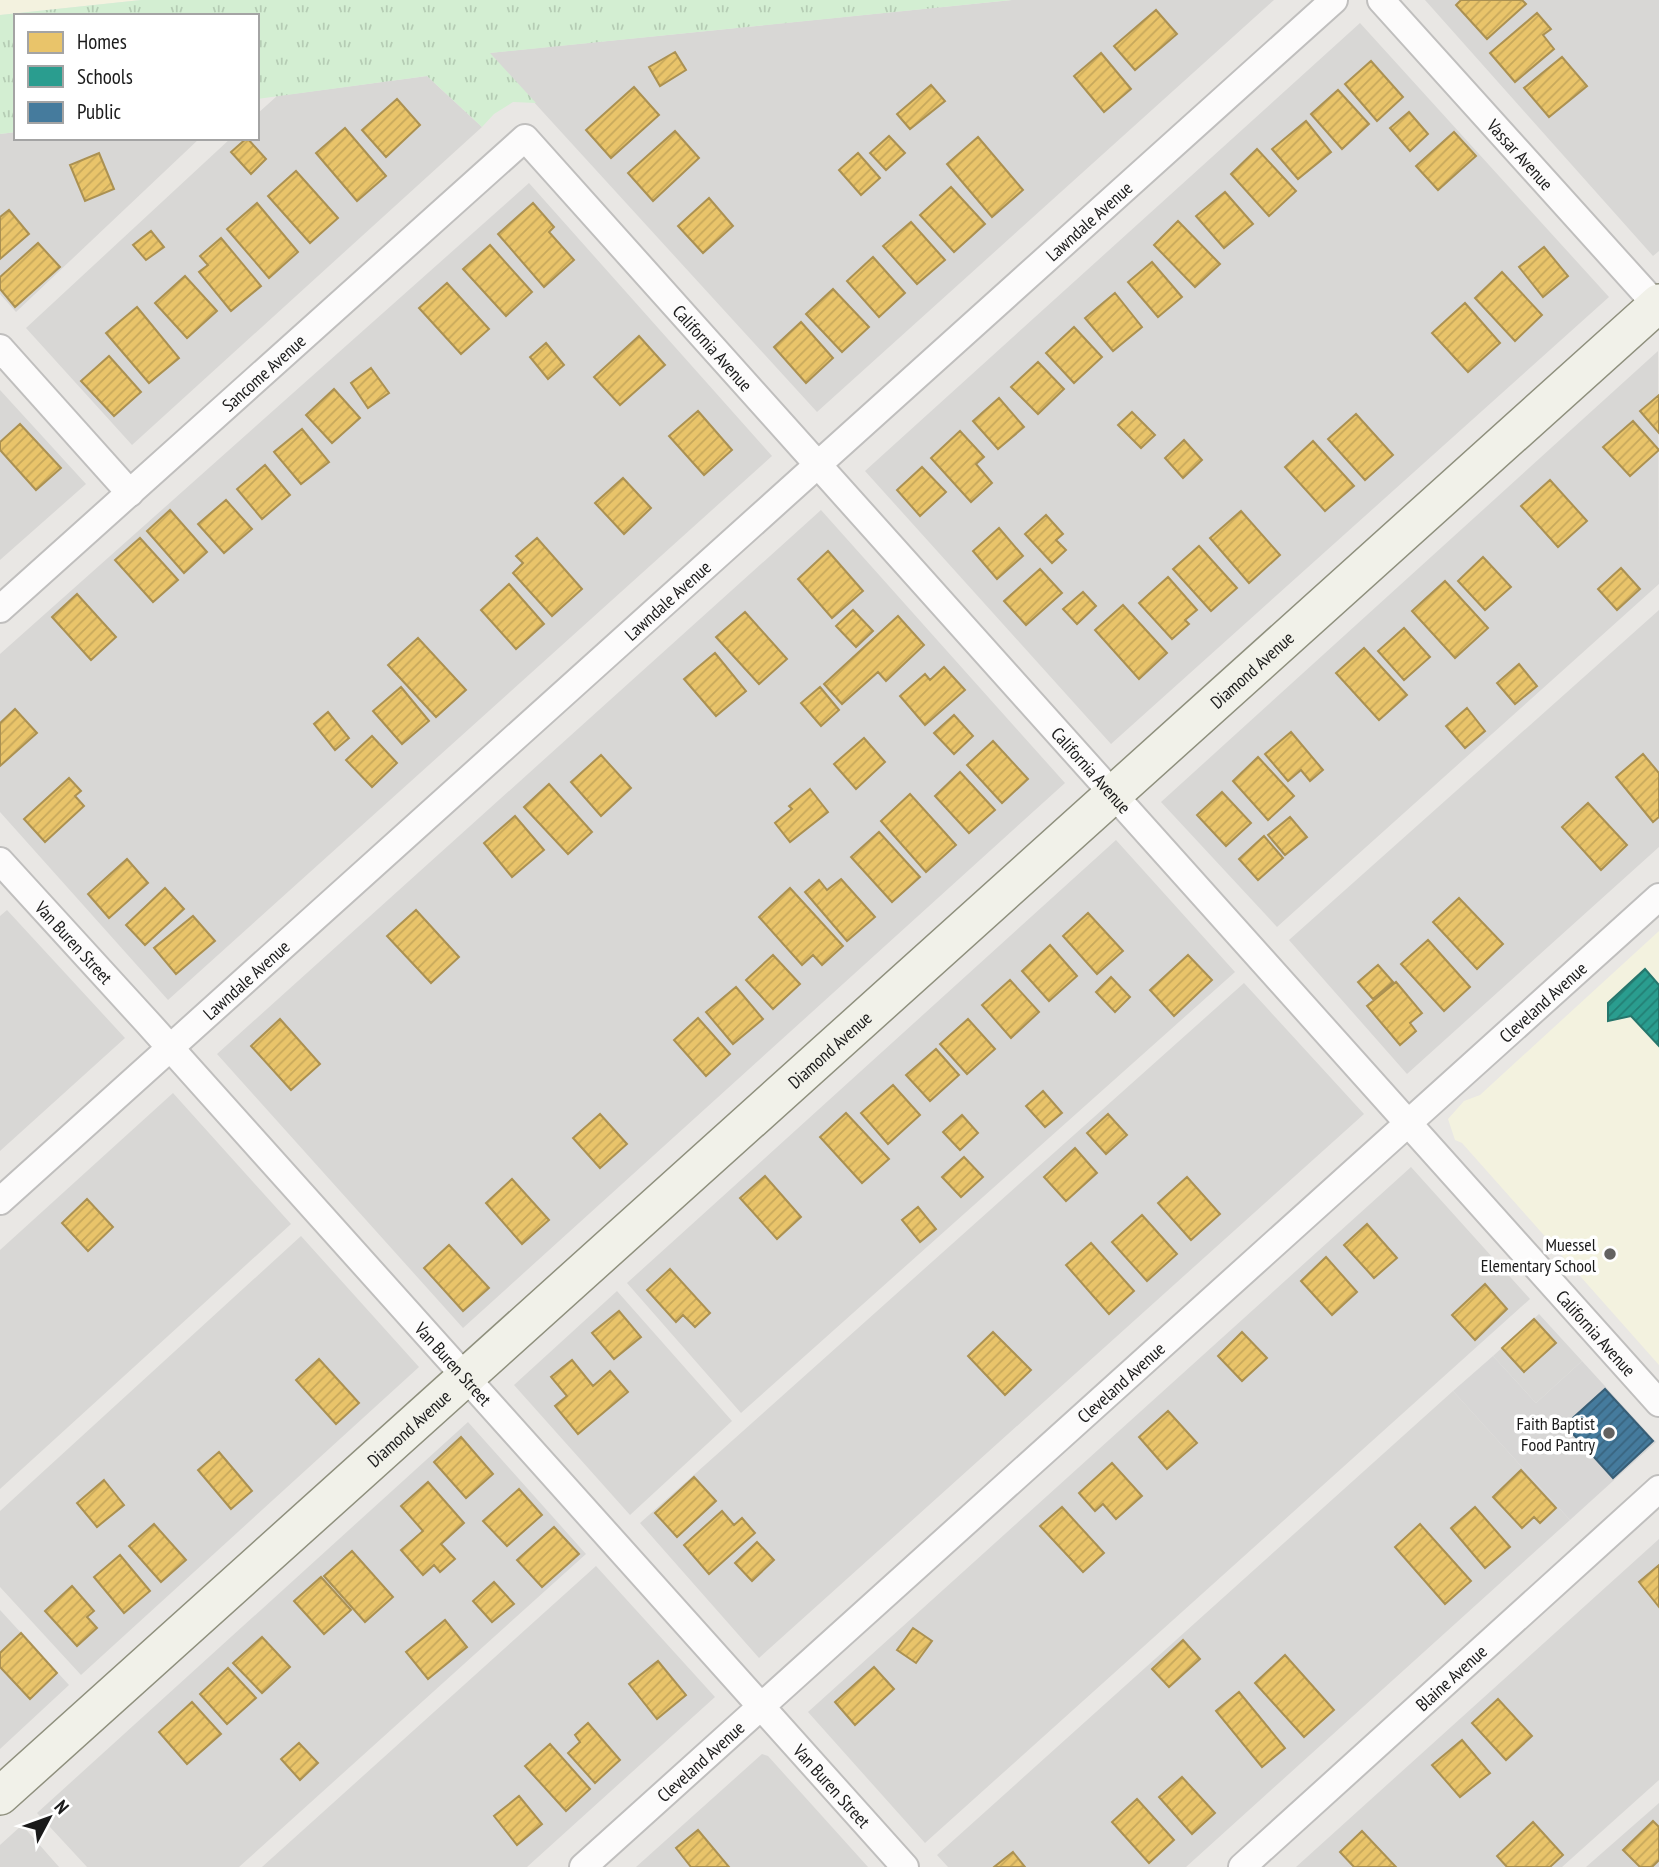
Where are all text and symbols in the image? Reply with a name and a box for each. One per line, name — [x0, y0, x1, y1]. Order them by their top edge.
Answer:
legend — [14, 14, 259, 140]
text: Homes — [77, 28, 127, 55]
text: Schools — [77, 63, 133, 90]
text: Public — [77, 98, 122, 125]
street label: Vassar Avenue — [1482, 113, 1558, 195]
street label: Lawndale Avenue — [1041, 176, 1137, 266]
street label: California Avenue — [668, 300, 758, 396]
street label: Sancome Avenue — [217, 329, 310, 416]
street label: Lawndale Avenue — [619, 555, 715, 645]
street label: Diamond Avenue — [1205, 626, 1298, 713]
street label: California Avenue — [1047, 722, 1136, 818]
street label: Van Buren Street — [30, 895, 118, 988]
street label: Lawndale Avenue — [198, 935, 294, 1024]
street label: Cleveland Avenue — [1494, 957, 1591, 1047]
street label: Diamond Avenue — [783, 1006, 876, 1093]
place label: Muessel Elementary School — [1481, 1233, 1597, 1277]
marker: Muessel Elementary School — [1602, 1246, 1618, 1262]
street label: California Avenue — [1551, 1285, 1641, 1381]
street label: Van Buren Street — [409, 1316, 497, 1410]
street label: Cleveland Avenue — [1072, 1337, 1169, 1428]
street label: Diamond Avenue — [362, 1385, 455, 1472]
place label: Faith Baptist Food Pantry — [1516, 1412, 1595, 1456]
marker: Faith Baptist Food Pantry — [1601, 1425, 1617, 1441]
street label: Blaine Avenue — [1411, 1640, 1491, 1716]
street label: Cleveland Avenue — [652, 1716, 749, 1807]
street label: Van Buren Street — [788, 1739, 876, 1832]
north arrow — [14, 1783, 84, 1853]
text: N — [49, 1795, 74, 1819]

